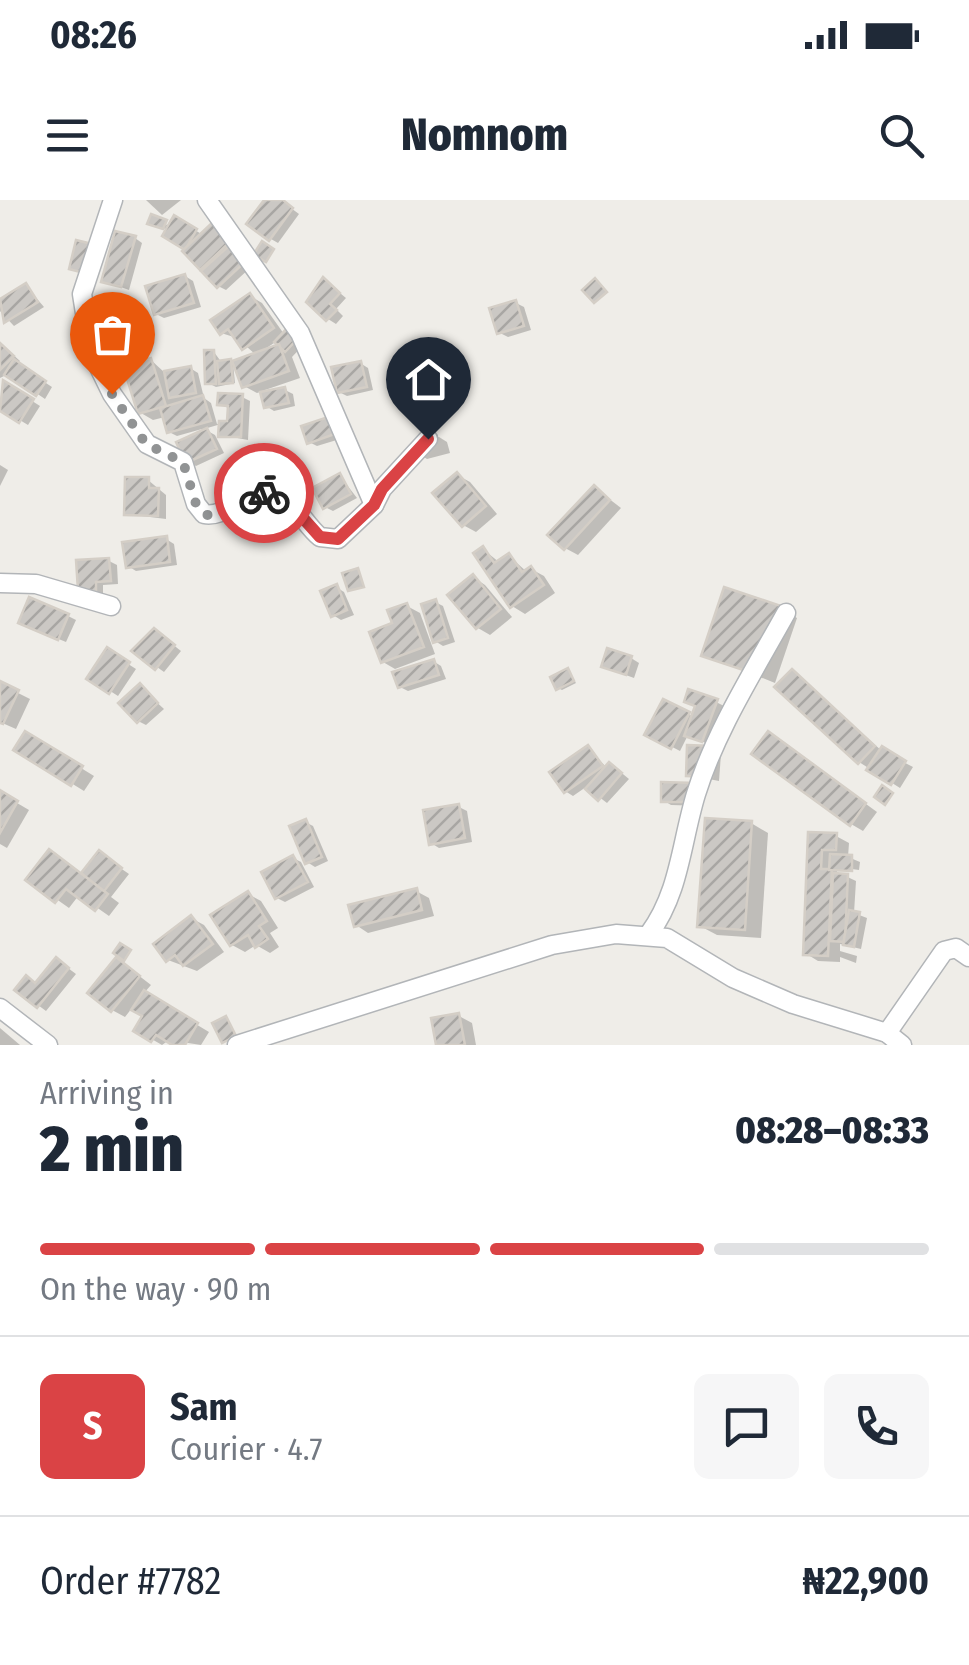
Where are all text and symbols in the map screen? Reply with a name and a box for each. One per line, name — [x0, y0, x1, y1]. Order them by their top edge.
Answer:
text: 08:26 — [50, 12, 137, 58]
icon: menu — [40, 108, 95, 163]
text: Nomnom — [401, 108, 568, 162]
icon: search — [874, 108, 929, 163]
pin — [70, 292, 155, 395]
icon: bag — [85, 307, 140, 362]
pin — [386, 337, 471, 440]
icon: home — [401, 352, 456, 407]
courier — [214, 443, 314, 543]
icon: bike — [237, 466, 292, 521]
text: Arriving in — [40, 1074, 174, 1112]
text: 08:28–08:33 — [735, 1107, 929, 1153]
text: 2 min — [40, 1110, 184, 1188]
text: On the way · 90 m — [40, 1270, 271, 1308]
button: chat — [694, 1374, 799, 1479]
button: phone — [824, 1374, 929, 1479]
text: Sam — [170, 1384, 238, 1430]
text: S — [83, 1403, 102, 1449]
text: Courier · 4.7 — [170, 1430, 322, 1468]
text: Order #7782 — [40, 1558, 221, 1604]
text: ₦22,900 — [802, 1558, 929, 1604]

